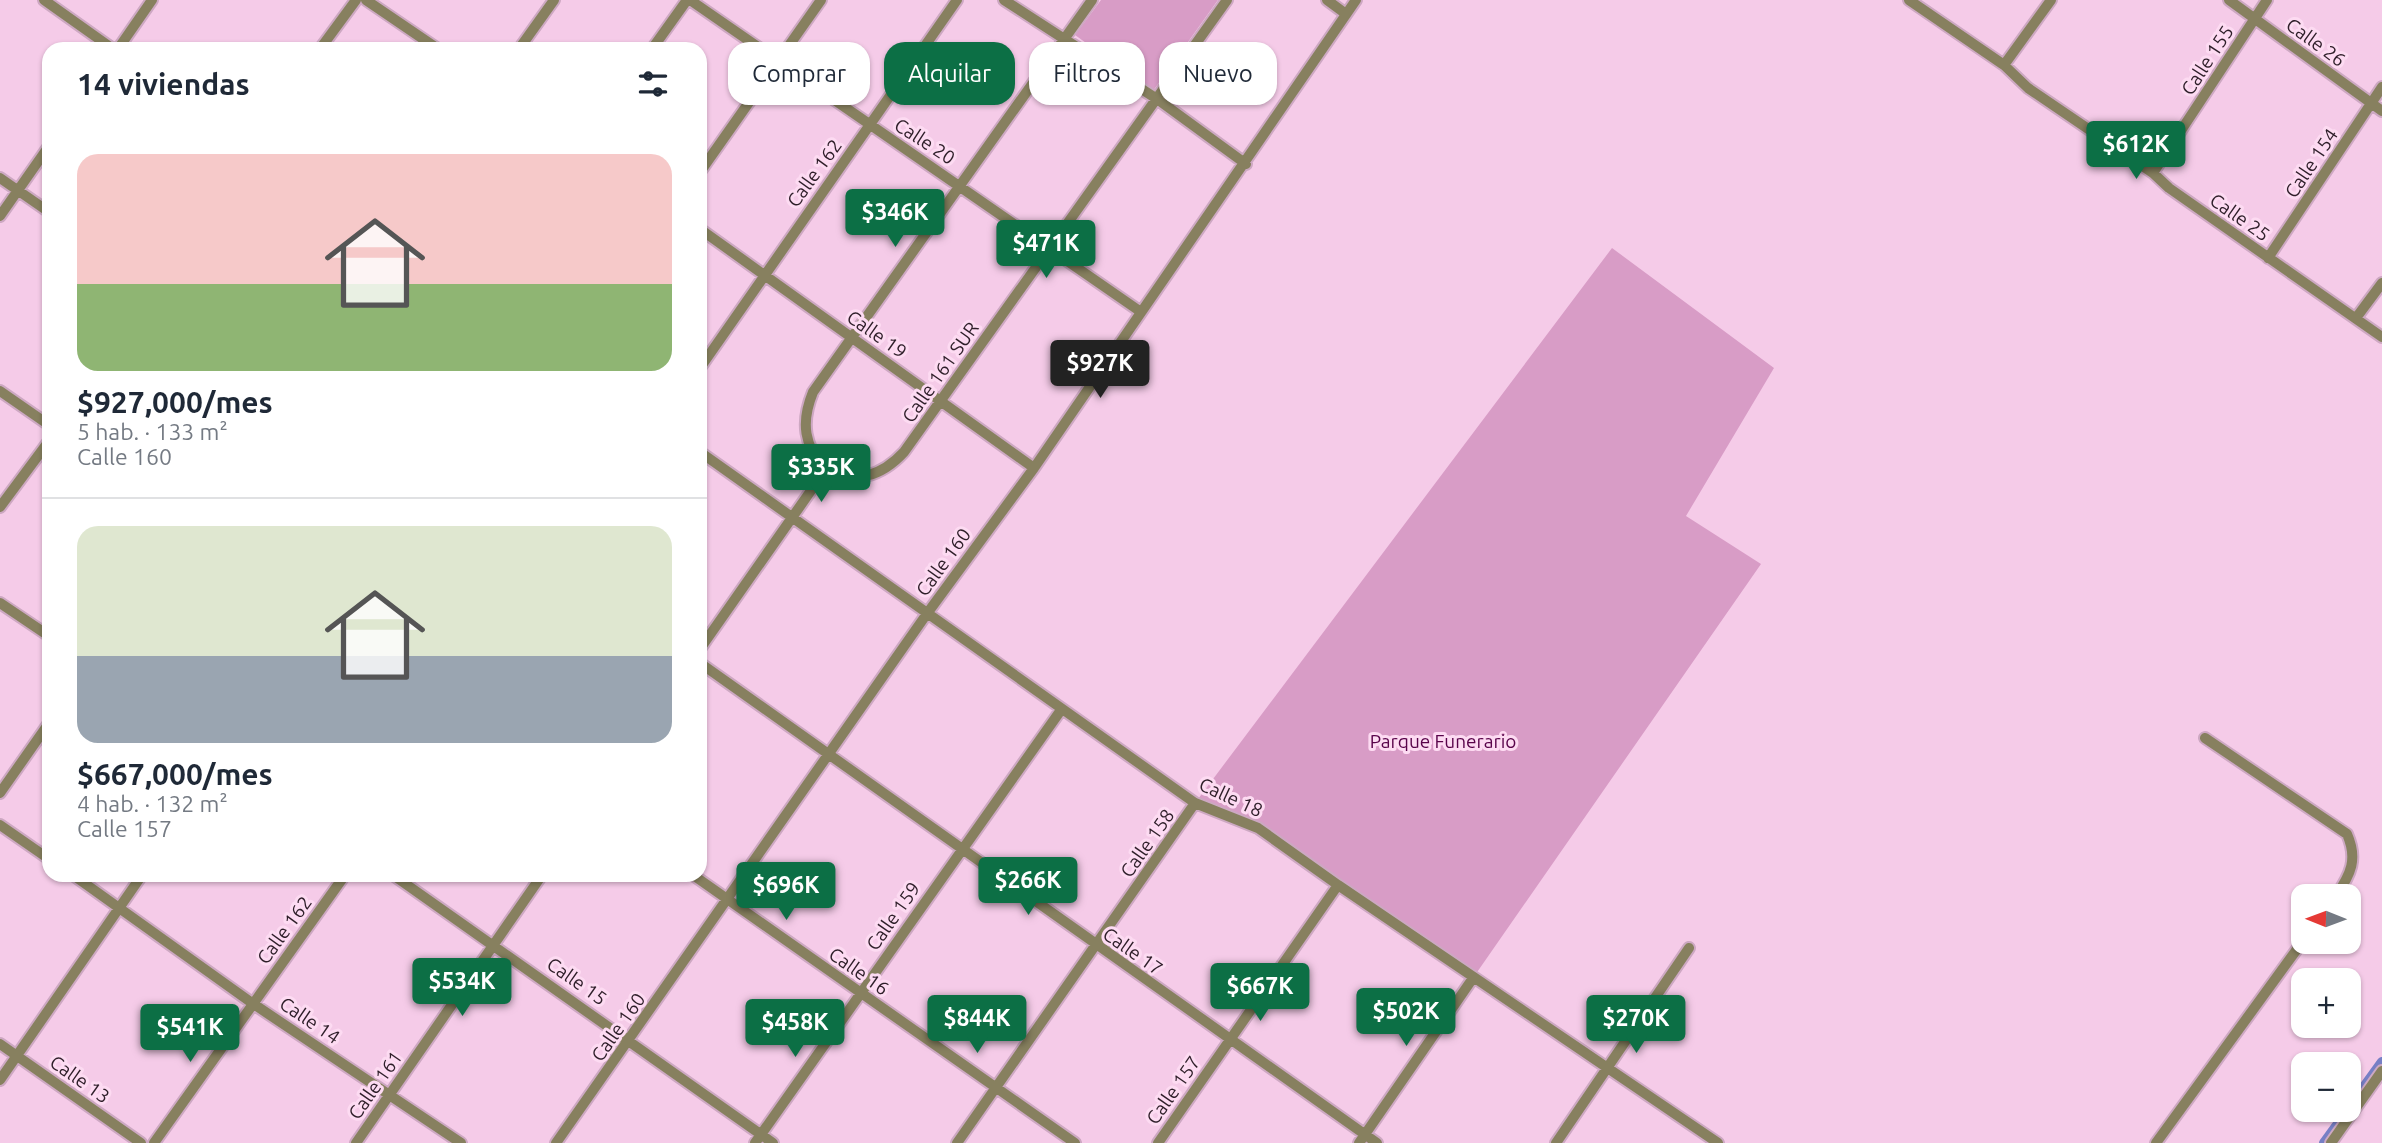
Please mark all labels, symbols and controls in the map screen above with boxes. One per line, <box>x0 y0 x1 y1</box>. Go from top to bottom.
street label: Calle 26 <box>2282 13 2350 71</box>
street label: Calle 155 <box>2176 21 2238 99</box>
chip: Comprar <box>728 42 870 105</box>
chip: Alquilar <box>884 42 1015 105</box>
chip: Filtros <box>1029 42 1145 105</box>
chip: Nuevo <box>1159 42 1277 105</box>
icon: filters <box>634 65 672 103</box>
text: 14 viviendas <box>77 67 250 101</box>
street label: Calle 20 <box>891 113 959 169</box>
pin: $612K <box>2087 122 2185 181</box>
street label: Calle 154 <box>2280 124 2342 202</box>
text: $612K <box>2102 131 2170 156</box>
street label: Calle 162 <box>782 135 846 211</box>
street label: Calle 25 <box>2206 189 2274 245</box>
pin: $346K <box>846 190 944 249</box>
text: $346K <box>861 199 929 224</box>
icon: home <box>312 200 438 326</box>
pin: $471K <box>997 220 1095 280</box>
text: $471K <box>1012 230 1080 255</box>
street label: Calle 19 <box>843 306 911 362</box>
street label: Calle 161 SUR <box>897 317 983 426</box>
pin: $927K <box>1051 340 1149 400</box>
text: $927K <box>1066 350 1134 375</box>
text: $927,000/mes <box>77 385 273 419</box>
text: 5 hab. · 133 m² <box>77 419 228 444</box>
text: Calle 160 <box>77 444 172 469</box>
pin: $335K <box>772 444 870 504</box>
text: $335K <box>787 454 855 479</box>
street label: Calle 160 <box>911 524 975 600</box>
icon: home <box>312 572 438 698</box>
park label: Parque Funerario <box>1370 730 1516 752</box>
text: $667,000/mes <box>77 757 273 791</box>
street label: Calle 18 <box>1196 773 1266 821</box>
text: 4 hab. · 132 m² <box>77 791 228 816</box>
street label: Calle 158 <box>1116 805 1178 881</box>
text: Calle 157 <box>77 816 172 841</box>
pin: $266K <box>979 858 1077 917</box>
pin: $696K <box>737 862 835 922</box>
text: $266K <box>994 867 1062 892</box>
text: $696K <box>752 872 820 897</box>
street label: Calle 159 <box>862 878 924 954</box>
north arrow <box>2291 884 2361 954</box>
map controls <box>2291 884 2361 1122</box>
street label: Calle 162 <box>252 892 316 968</box>
street label: Calle 17 <box>1099 923 1167 979</box>
street label: Calle 16 <box>825 943 893 999</box>
street label: Calle 15 <box>543 953 611 1009</box>
pin: $534K <box>413 958 511 1018</box>
pin: $667K <box>1211 964 1309 1023</box>
text: $534K <box>428 968 496 993</box>
button: + <box>2291 968 2361 1038</box>
text: $667K <box>1226 973 1294 998</box>
pin: $502K <box>1357 988 1455 1048</box>
street label: Calle 160 <box>587 989 649 1065</box>
street label: Calle 14 <box>276 992 344 1048</box>
pin: $844K <box>928 996 1026 1055</box>
pin: $270K <box>1587 996 1685 1055</box>
text: $502K <box>1372 998 1440 1023</box>
pin: $458K <box>746 1000 844 1059</box>
pin: $541K <box>141 1004 239 1064</box>
text: $844K <box>943 1005 1011 1030</box>
text: $270K <box>1602 1005 1670 1030</box>
text: $458K <box>761 1009 829 1034</box>
text: $541K <box>156 1014 224 1039</box>
street label: Calle 161 <box>344 1047 406 1123</box>
street label: Calle 13 <box>46 1051 114 1107</box>
street label: Calle 157 <box>1142 1052 1204 1128</box>
button: − <box>2291 1052 2361 1122</box>

